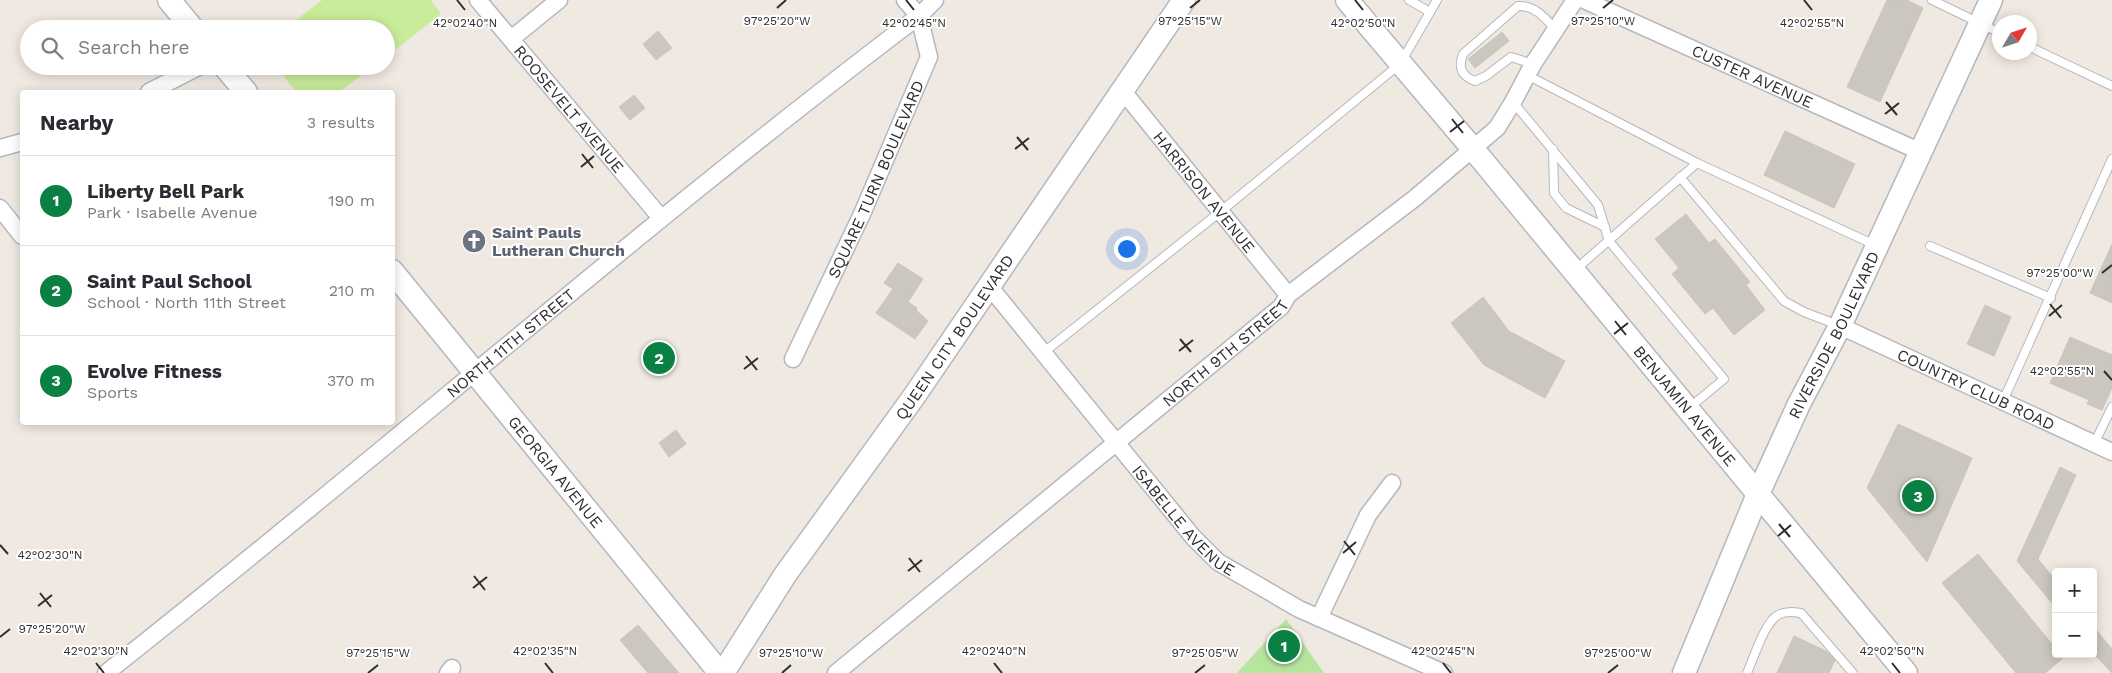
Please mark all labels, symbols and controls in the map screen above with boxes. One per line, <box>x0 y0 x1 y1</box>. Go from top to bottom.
text: 97°25'20"W <box>743 14 811 28</box>
text: 97°25'15"W <box>1158 14 1223 28</box>
text: 97°25'10"W <box>1571 14 1636 28</box>
north arrow <box>1992 15 2037 60</box>
text: 42°02'40"N <box>433 16 497 30</box>
text: 42°02'45"N <box>882 16 946 30</box>
text: 42°02'50"N <box>1330 16 1396 30</box>
text: 42°02'55"N <box>1780 16 1844 30</box>
search box <box>20 20 395 75</box>
icon: search <box>38 34 66 62</box>
text: Search here <box>78 36 189 59</box>
street label: CUSTER AVENUE <box>1689 40 1816 112</box>
street label: ROOSEVELT AVENUE <box>510 41 628 176</box>
street label: SQUARE TURN BOULEVARD <box>823 77 927 281</box>
text: Nearby <box>40 110 113 135</box>
text: 3 results <box>307 113 375 132</box>
street label: HARRISON AVENUE <box>1150 127 1259 256</box>
text: Liberty Bell Park <box>87 180 244 203</box>
text: 1 <box>53 191 59 210</box>
text: 190 m <box>328 191 375 210</box>
text: Park · Isabelle Avenue <box>87 203 257 222</box>
place label: Saint Pauls Lutheran Church <box>492 223 625 260</box>
church icon: Saint Pauls Lutheran Church <box>461 228 487 254</box>
your location <box>1114 236 1140 262</box>
street label: RIVERSIDE BOULEVARD <box>1784 248 1883 421</box>
street label: QUEEN CITY BOULEVARD <box>891 251 1017 423</box>
text: 97°25'00"W <box>2026 266 2094 280</box>
text: Saint Paul School <box>87 270 252 293</box>
text: 2 <box>51 281 61 300</box>
text: 210 m <box>329 281 375 300</box>
street label: NORTH 11TH STREET <box>443 284 578 401</box>
text: School · North 11th Street <box>87 293 286 312</box>
street label: NORTH 9TH STREET <box>1158 296 1293 410</box>
pin: 2 <box>643 339 675 377</box>
street label: BENJAMIN AVENUE <box>1630 342 1740 470</box>
street label: COUNTRY CLUB ROAD <box>1894 344 2058 434</box>
text: Evolve Fitness <box>87 360 222 383</box>
text: 42°02'55"N <box>2030 364 2094 378</box>
text: 3 <box>51 371 61 390</box>
text: 370 m <box>327 371 375 390</box>
text: Sports <box>87 383 138 402</box>
street label: GEORGIA AVENUE <box>505 412 607 531</box>
street label: ISABELLE AVENUE <box>1129 461 1238 579</box>
pin: 3 <box>1902 477 1934 515</box>
text: 42°02'30"N <box>17 548 83 562</box>
map controls <box>2052 568 2097 658</box>
button: + <box>2052 568 2097 613</box>
button: − <box>2052 613 2097 658</box>
text: 97°25'20"W <box>18 622 86 636</box>
pin: 1 <box>1268 627 1300 665</box>
text: 42°02'30"N <box>63 644 129 658</box>
text: 42°02'35"N <box>513 644 577 658</box>
text: 42°02'40"N <box>962 644 1026 658</box>
text: 42°02'45"N <box>1411 644 1475 658</box>
text: 42°02'50"N <box>1859 644 1925 658</box>
text: 97°25'15"W <box>346 646 411 660</box>
text: 97°25'10"W <box>759 646 824 660</box>
text: 97°25'05"W <box>1171 646 1239 660</box>
text: 97°25'00"W <box>1584 646 1652 660</box>

